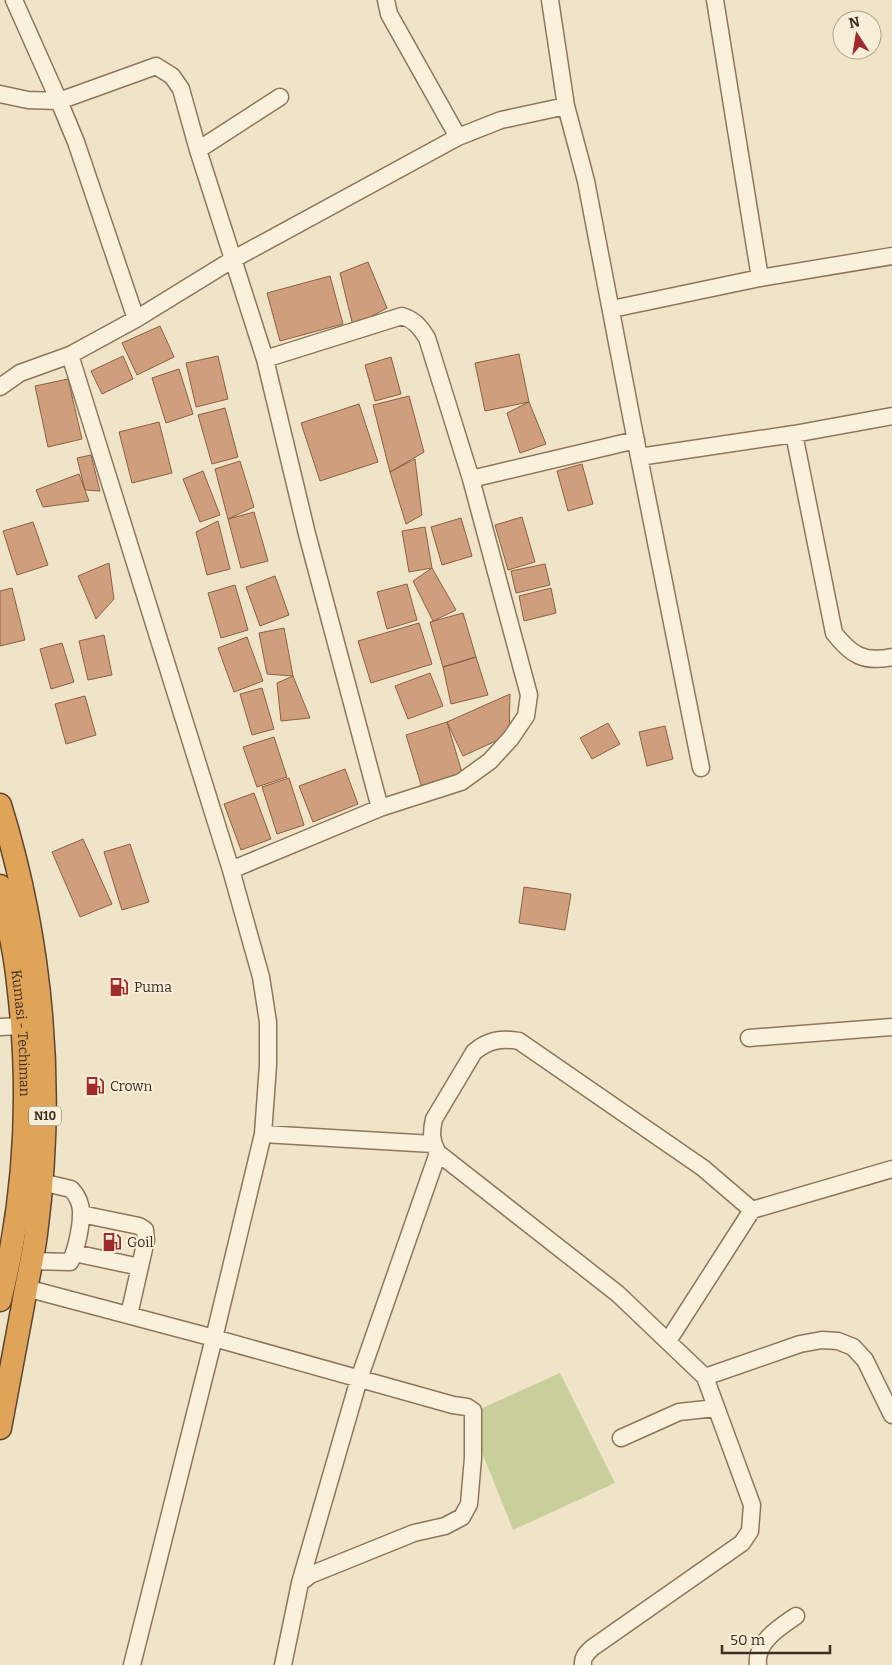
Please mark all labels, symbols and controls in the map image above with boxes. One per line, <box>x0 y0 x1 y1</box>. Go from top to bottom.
north arrow <box>832 10 882 60</box>
text: N <box>847 13 862 32</box>
street label: Kumasi - Techiman <box>8 969 33 1097</box>
fuel station icon: Puma <box>108 976 130 998</box>
place label: Puma <box>134 979 172 996</box>
fuel station icon: Crown <box>84 1075 106 1097</box>
place label: Crown <box>110 1078 152 1095</box>
road number: N10 <box>29 1106 61 1126</box>
fuel station icon: Goil <box>101 1231 123 1253</box>
place label: Goil <box>127 1234 154 1251</box>
scale bar <box>722 1622 830 1654</box>
text: 50 m <box>730 1631 766 1649</box>

